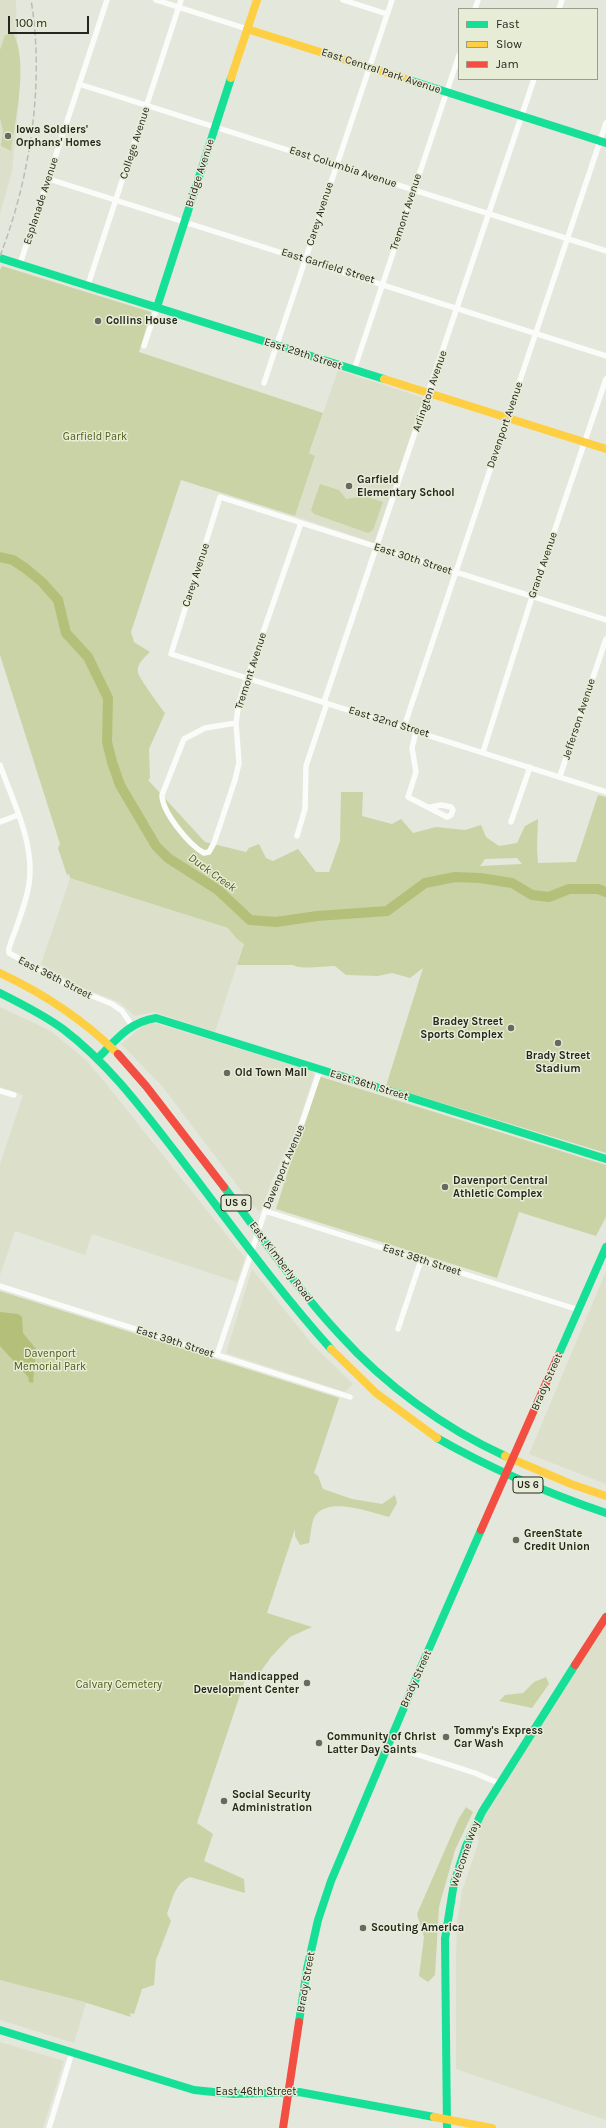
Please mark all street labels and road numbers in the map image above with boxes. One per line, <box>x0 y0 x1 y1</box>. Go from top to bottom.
street label: East Central Park Avenue <box>320 45 442 97</box>
street label: College Avenue <box>117 105 153 181</box>
street label: Bridge Avenue <box>183 137 217 209</box>
street label: East Columbia Avenue <box>288 143 398 191</box>
street label: Esplanade Avenue <box>21 156 61 246</box>
street label: Tremont Avenue <box>387 172 425 252</box>
street label: Carey Avenue <box>303 180 337 248</box>
street label: East Garfield Street <box>280 246 376 286</box>
street label: East 29th Street <box>262 335 344 373</box>
street label: Arlington Avenue <box>410 349 450 433</box>
street label: Davenport Avenue <box>484 380 526 470</box>
street label: Grand Avenue <box>526 530 560 600</box>
street label: East 30th Street <box>372 540 454 578</box>
street label: Carey Avenue <box>179 541 213 609</box>
street label: Tremont Avenue <box>232 631 270 711</box>
street label: Jefferson Avenue <box>560 677 598 761</box>
street label: East 32nd Street <box>347 703 431 741</box>
street label: East 36th Street <box>16 954 94 1002</box>
street label: East 36th Street <box>328 1067 410 1103</box>
street label: Davenport Avenue <box>260 1123 308 1211</box>
road number: US 6 <box>221 1195 251 1211</box>
street label: East Kimberly Road <box>246 1219 316 1305</box>
street label: East 38th Street <box>381 1241 463 1279</box>
street label: East 39th Street <box>134 1323 216 1361</box>
street label: Brady Street <box>529 1351 565 1413</box>
road number: US 6 <box>513 1477 543 1493</box>
street label: Brady Street <box>398 1648 434 1710</box>
street label: Welcome Way <box>448 1819 482 1889</box>
street label: Brady Street <box>294 1951 318 2013</box>
street label: East 46th Street <box>216 2085 296 2099</box>

